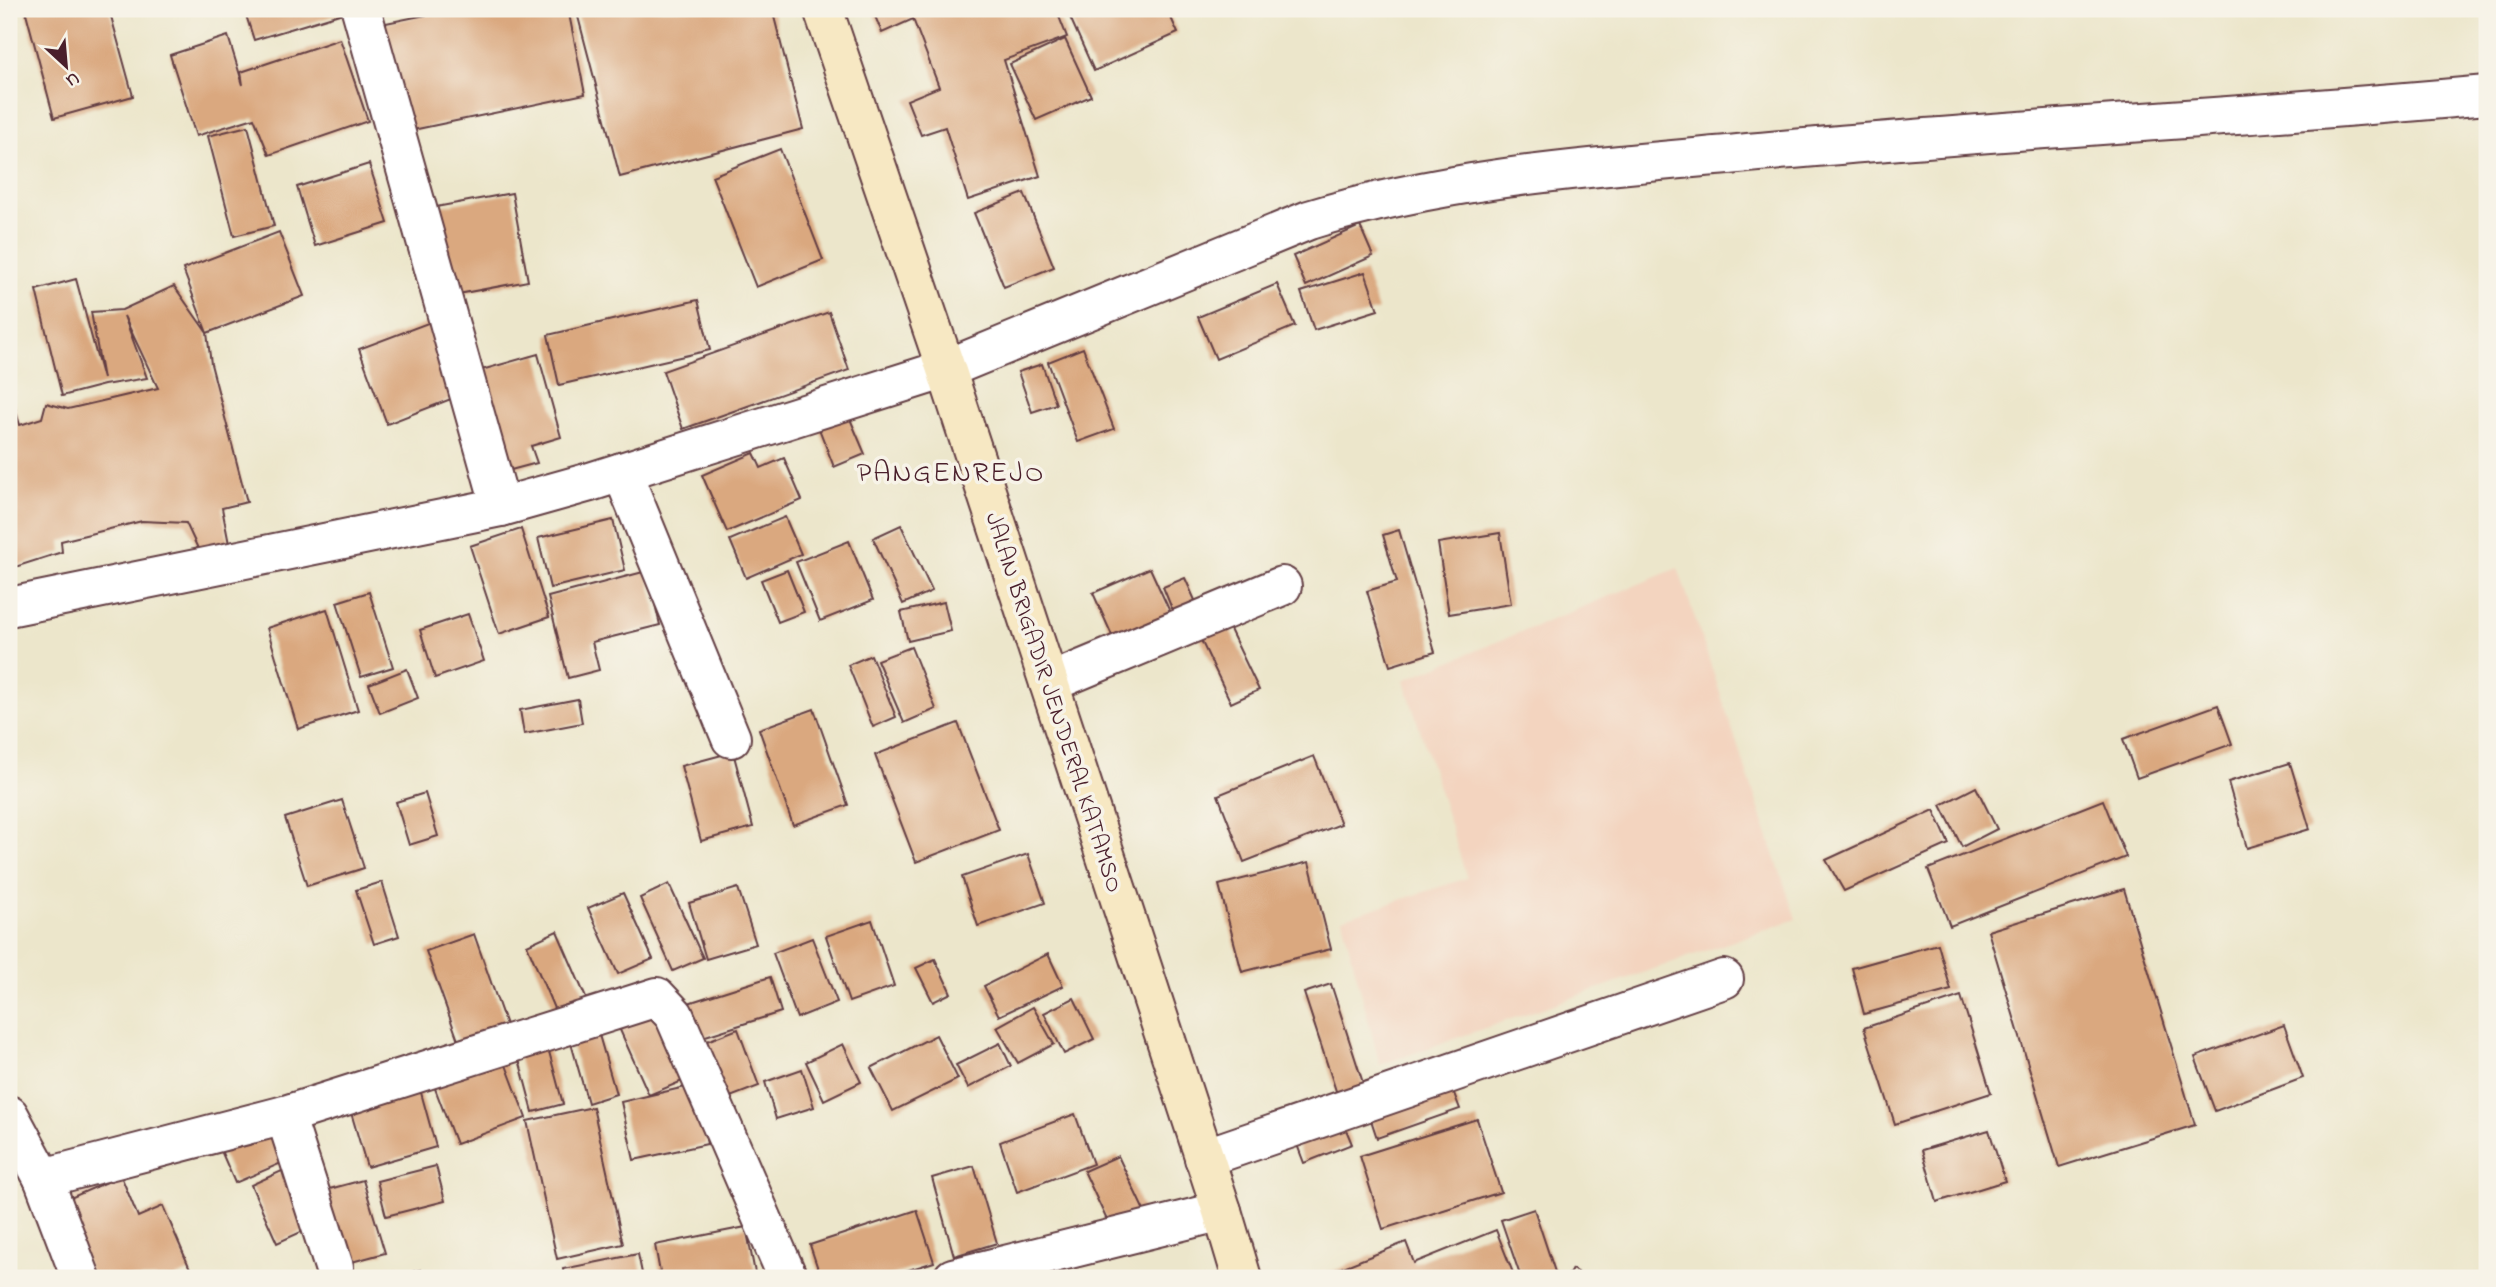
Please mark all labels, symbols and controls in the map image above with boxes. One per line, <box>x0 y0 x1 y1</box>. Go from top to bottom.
north arrow <box>32 32 102 102</box>
text: U <box>61 64 84 94</box>
district label: PANGENREJO <box>857 454 1045 495</box>
street label: JALAN BRIGADIR JENDERAL KATAMSO <box>974 508 1131 897</box>

